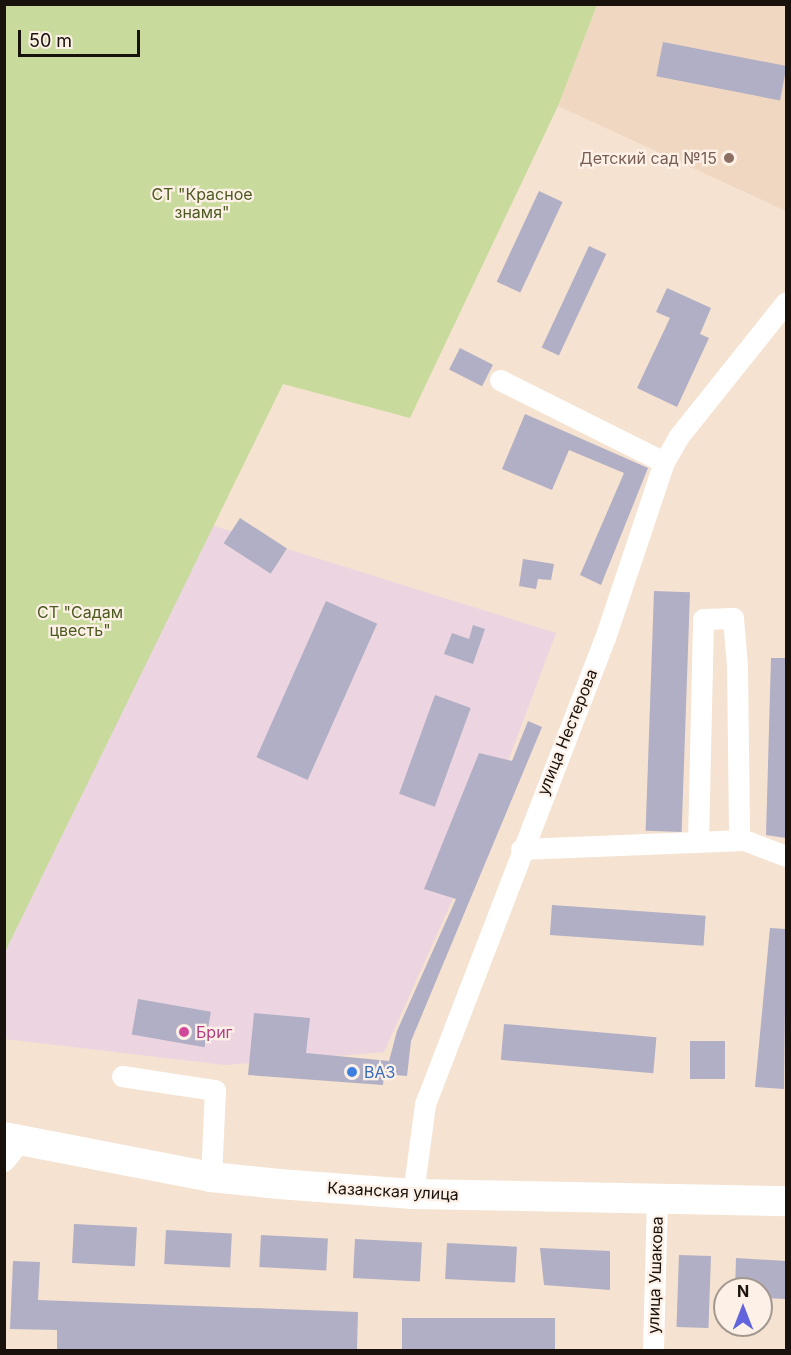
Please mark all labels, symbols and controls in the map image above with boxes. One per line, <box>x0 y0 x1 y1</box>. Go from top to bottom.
scale bar <box>21 18 142 56</box>
text: 50 m <box>29 30 72 51</box>
place label: Детский сад №15 <box>580 148 717 168</box>
marker: Детский сад №15 <box>722 151 736 165</box>
park label: СТ "Красное знамя" <box>151 184 253 222</box>
park label: СТ "Садам цвесть" <box>37 602 123 640</box>
street label: улица Нестерова <box>533 666 601 798</box>
place label: Бриг <box>196 1022 233 1042</box>
marker: Бриг <box>177 1025 191 1039</box>
place label: ВАЗ <box>364 1062 395 1082</box>
marker: ВАЗ <box>345 1065 359 1079</box>
street label: Казанская улица <box>327 1178 459 1204</box>
street label: улица Ушакова <box>643 1216 667 1334</box>
north arrow <box>713 1277 773 1337</box>
text: N <box>737 1281 749 1301</box>

